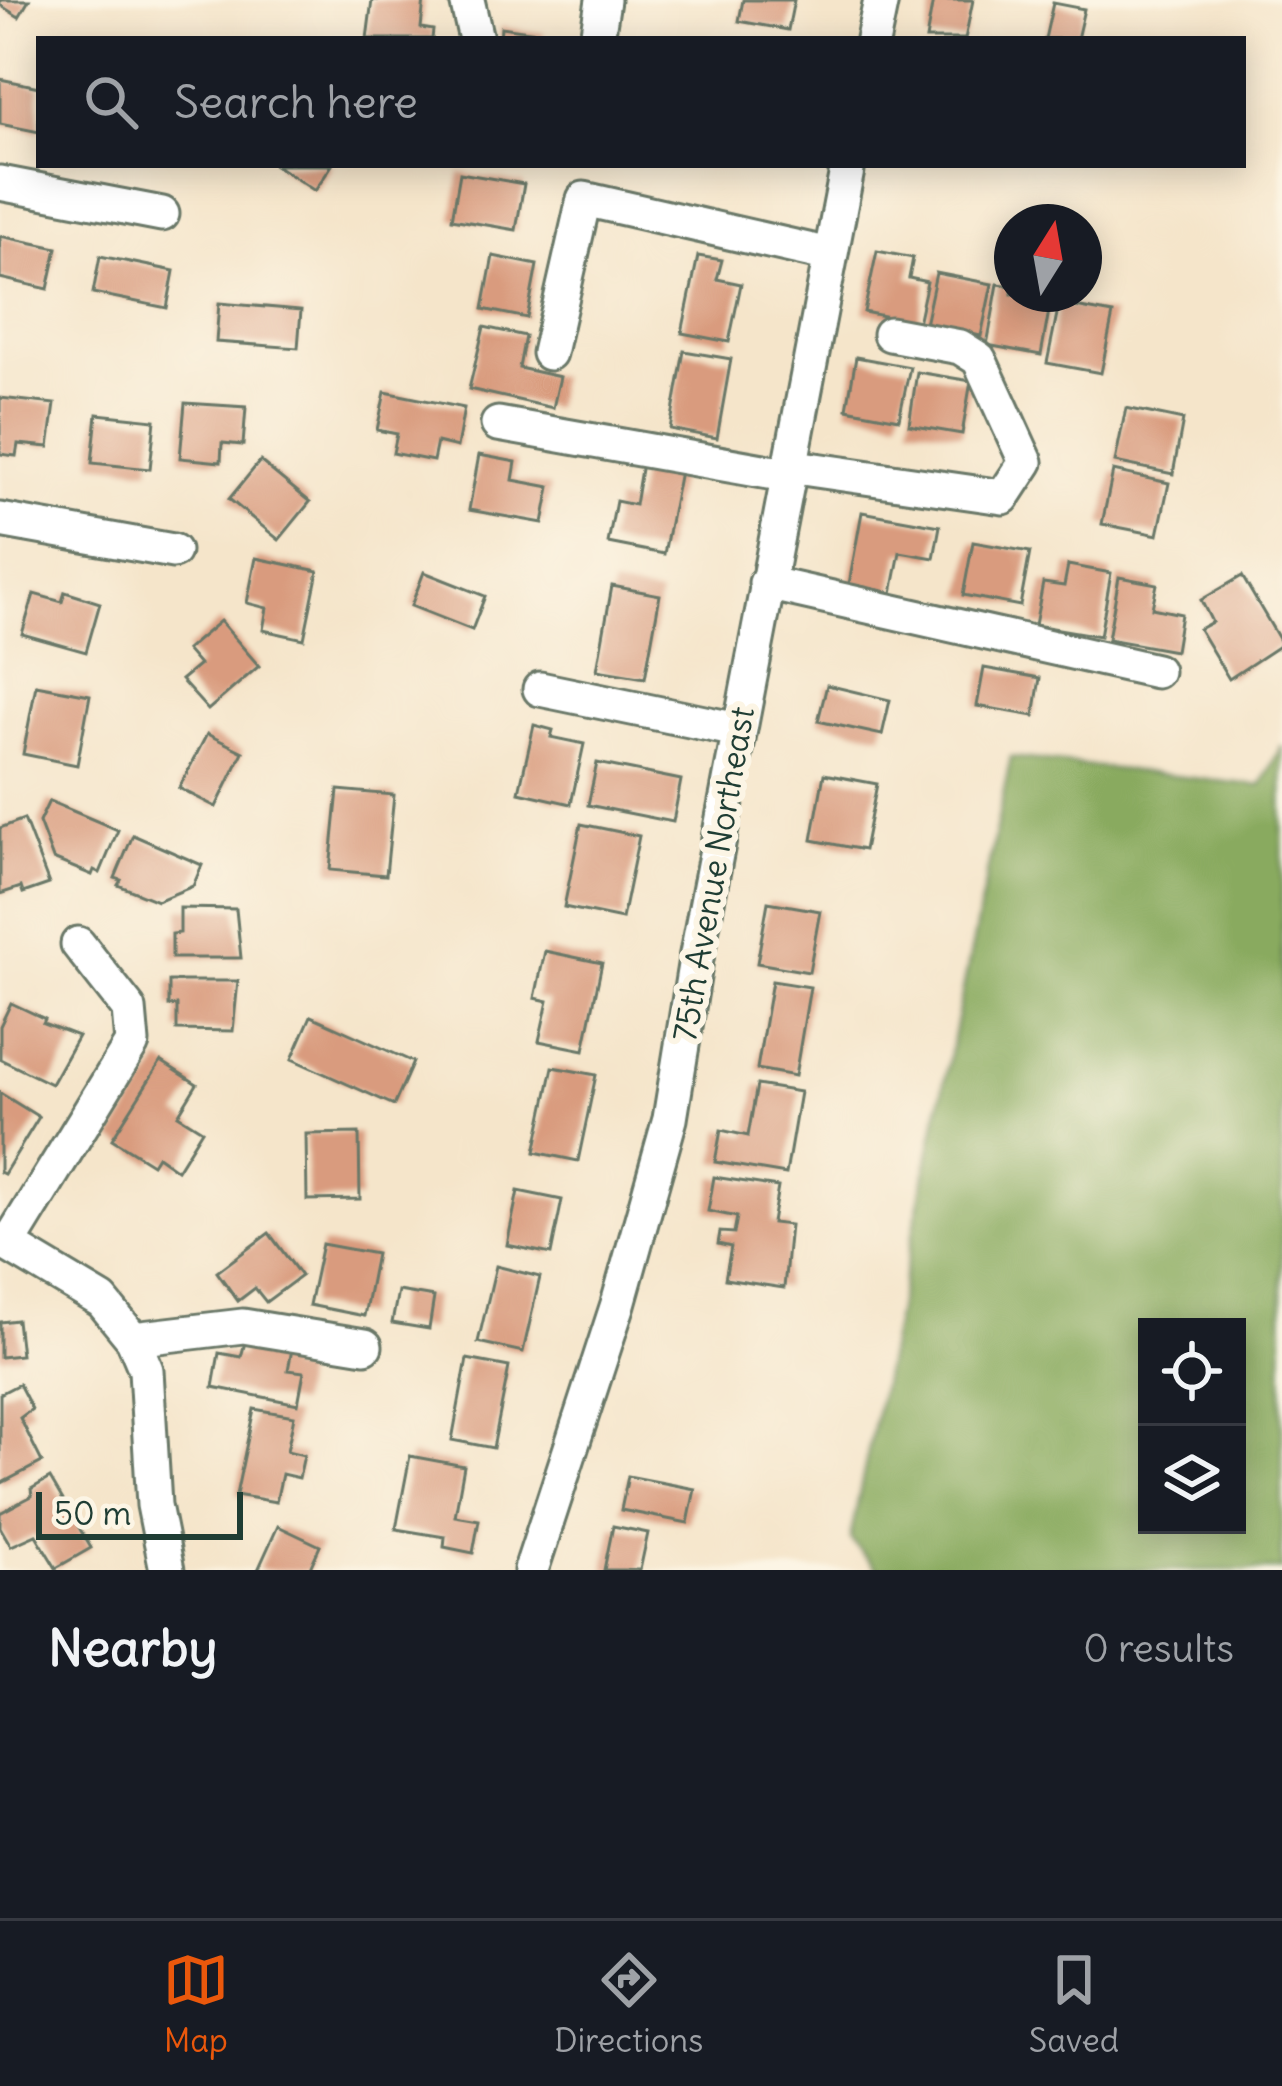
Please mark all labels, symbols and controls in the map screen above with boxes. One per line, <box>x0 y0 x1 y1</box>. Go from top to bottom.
search box <box>36 36 1246 168</box>
icon: search <box>78 69 144 135</box>
text: Search here <box>174 74 418 130</box>
north arrow <box>994 204 1102 312</box>
street label: 75th Avenue Northeast <box>663 703 763 1045</box>
map controls <box>1138 1318 1246 1534</box>
button: locate <box>1138 1318 1246 1426</box>
button: layers <box>1138 1426 1246 1534</box>
scale bar <box>36 1486 243 1539</box>
text: 50 m <box>54 1492 131 1534</box>
text: Nearby <box>48 1616 217 1680</box>
text: 0 results <box>1083 1624 1234 1673</box>
tab: Map <box>163 1947 229 2061</box>
tab: Directions <box>554 1947 703 2061</box>
tab: Saved <box>1029 1947 1119 2061</box>

